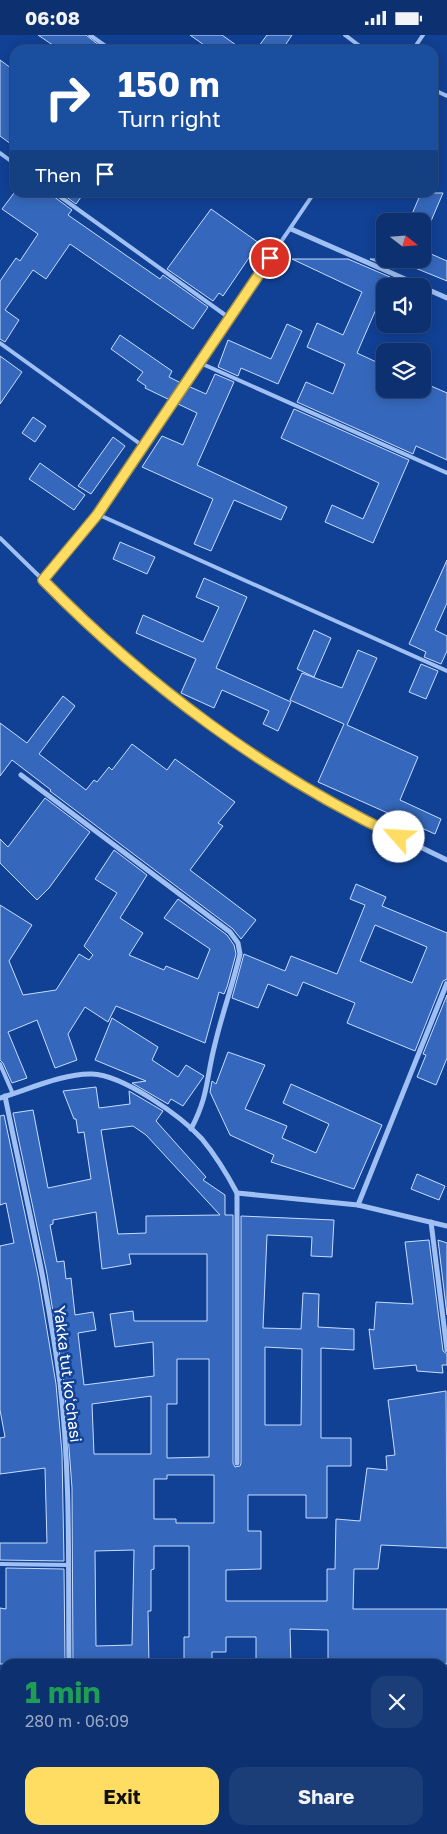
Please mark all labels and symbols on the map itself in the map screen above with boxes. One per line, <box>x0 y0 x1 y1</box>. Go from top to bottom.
north arrow <box>376 213 431 267</box>
pin <box>249 237 291 279</box>
position arrow <box>372 810 424 862</box>
street label: Yakka tut koʻchasi <box>50 1304 86 1444</box>

